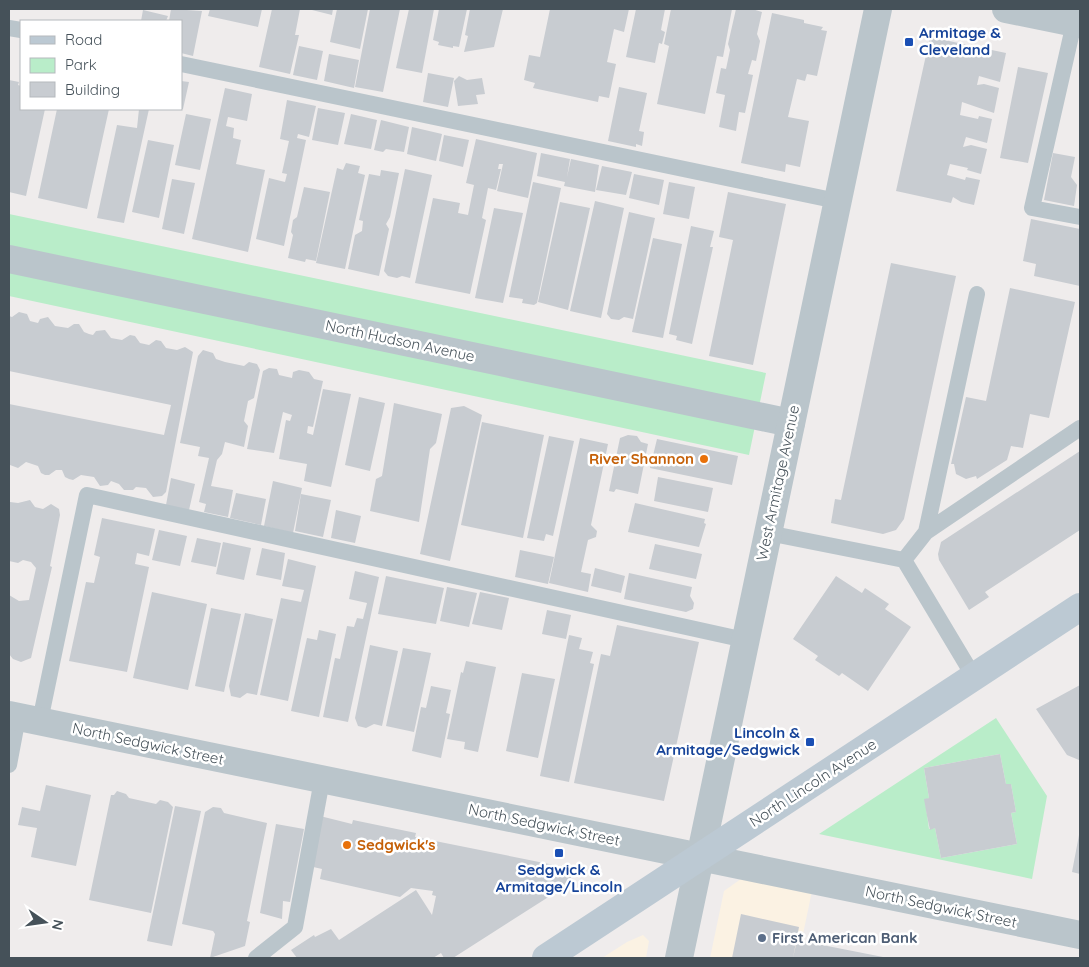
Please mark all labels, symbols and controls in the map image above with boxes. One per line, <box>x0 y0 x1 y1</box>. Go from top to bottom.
legend <box>20 20 182 110</box>
place label: Armitage & Cleveland <box>919 23 1001 59</box>
text: Road <box>65 30 102 49</box>
marker: Armitage & Cleveland <box>903 36 915 48</box>
text: Park <box>65 55 97 74</box>
text: Building <box>65 80 120 99</box>
street label: North Hudson Avenue <box>324 315 476 366</box>
street label: West Armitage Avenue <box>752 403 803 562</box>
place label: River Shannon <box>589 449 694 468</box>
marker: River Shannon <box>698 453 710 465</box>
street label: North Sedgwick Street <box>71 718 225 769</box>
place label: Lincoln & Armitage/Sedgwick <box>656 723 800 759</box>
street label: North Lincoln Avenue <box>746 734 880 831</box>
marker: Lincoln & Armitage/Sedgwick <box>804 736 816 748</box>
street label: North Sedgwick Street <box>467 799 621 850</box>
place label: Sedgwick's <box>357 835 436 854</box>
marker: Sedgwick's <box>341 839 353 851</box>
marker: Sedgwick & Armitage/Lincoln <box>553 847 565 859</box>
place label: Sedgwick & Armitage/Lincoln <box>496 860 622 896</box>
street label: North Sedgwick Street <box>864 881 1018 932</box>
north arrow <box>20 897 70 947</box>
text: N <box>48 918 68 932</box>
place label: First American Bank <box>772 928 917 947</box>
marker: First American Bank <box>756 932 768 944</box>

